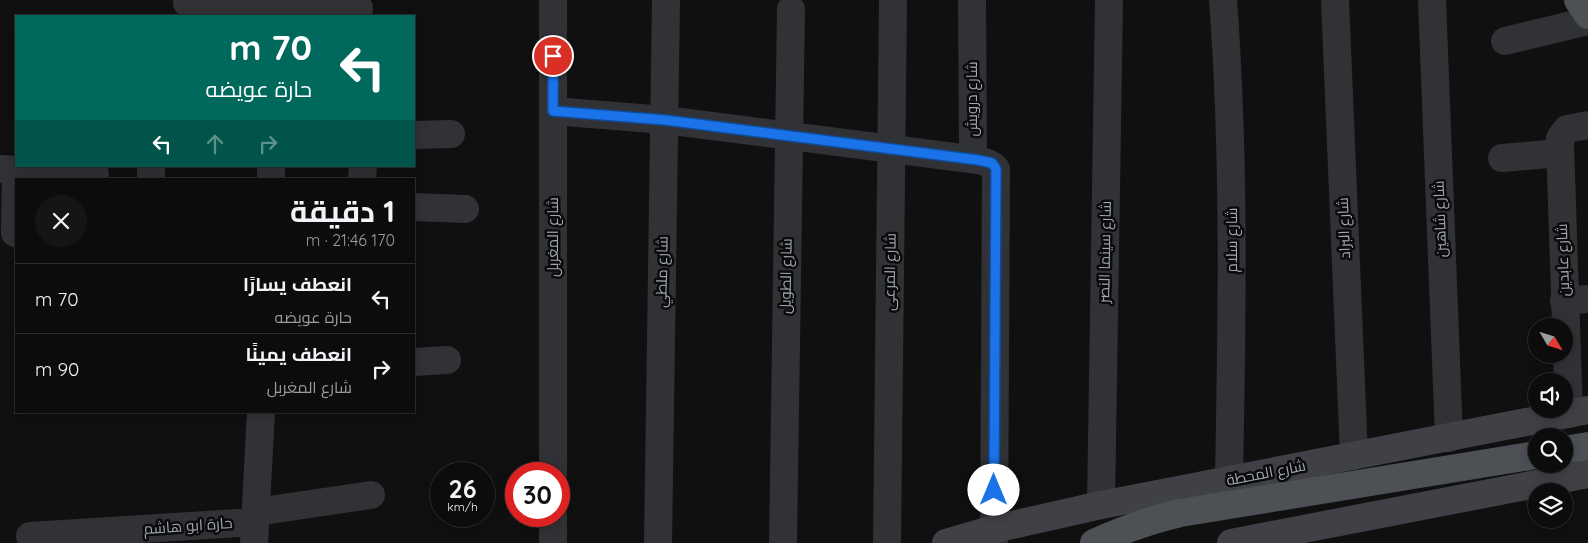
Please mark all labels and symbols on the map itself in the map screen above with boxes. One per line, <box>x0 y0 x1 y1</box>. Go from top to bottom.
pin <box>532 35 574 77</box>
street label: شارع درويش <box>962 61 983 137</box>
street label: شارع شاهين <box>1429 180 1452 258</box>
street label: شارع المغربل <box>543 197 564 277</box>
street label: شارع البراد <box>1333 197 1356 259</box>
street label: شارع سينما النصر <box>1094 201 1117 304</box>
street label: شارع سلام <box>1222 207 1243 273</box>
street label: شارع عابدين <box>1552 223 1575 297</box>
street label: شارع المرعى <box>879 233 902 311</box>
street label: شارع ملطي <box>651 236 675 308</box>
street label: شارع الطويل <box>775 238 798 314</box>
north arrow <box>1528 318 1572 362</box>
street label: شارع المحطة <box>1225 456 1308 491</box>
speed limit sign: 30 <box>505 462 570 527</box>
position arrow <box>967 463 1019 515</box>
street label: حارة ابو هاشم <box>143 513 233 539</box>

